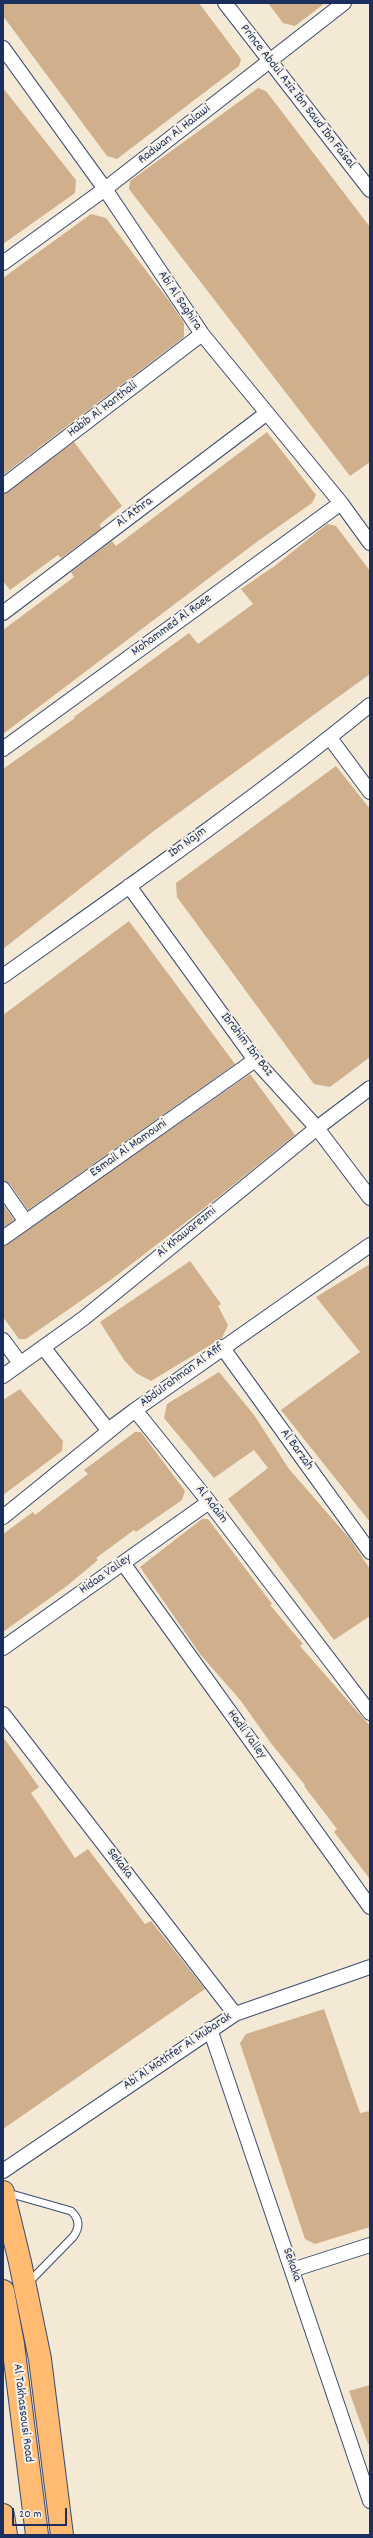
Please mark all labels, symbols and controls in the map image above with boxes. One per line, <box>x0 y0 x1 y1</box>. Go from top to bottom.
street label: Prince Abdul Aziz Ibn Saud Ibn Faisal <box>236 22 358 172</box>
street label: Radwan Al Halawi <box>136 102 214 168</box>
street label: Abi Al Saghira <box>154 268 204 334</box>
street label: Habib Al Hanthali <box>65 379 141 441</box>
street label: Al Athra <box>114 494 156 532</box>
street label: Mohammed Al Raee <box>129 592 215 660</box>
street label: Ibn Najm <box>166 824 210 862</box>
street label: Ibrahim Ibn Baz <box>216 1010 276 1080</box>
street label: Esmail Al Mamouni <box>87 1117 171 1181</box>
street label: Al Khawarezmi <box>154 1204 220 1262</box>
street label: Abdulrahman Al Afif <box>137 1341 227 1411</box>
street label: Al Barzah <box>276 1426 316 1474</box>
street label: Al Adaim <box>191 1483 231 1527</box>
street label: Hidaa Valley <box>77 1551 135 1599</box>
street label: Hadli Valley <box>223 1707 269 1763</box>
street label: Sekaka <box>102 1846 136 1882</box>
street label: Abi Al Mothfer Al Mubarak <box>121 2010 235 2094</box>
street label: Sekaka <box>278 2246 304 2284</box>
street label: Al Takhassousi Road <box>8 2363 36 2463</box>
scale bar <box>14 2500 69 2526</box>
text: 20 m <box>19 2506 42 2523</box>

